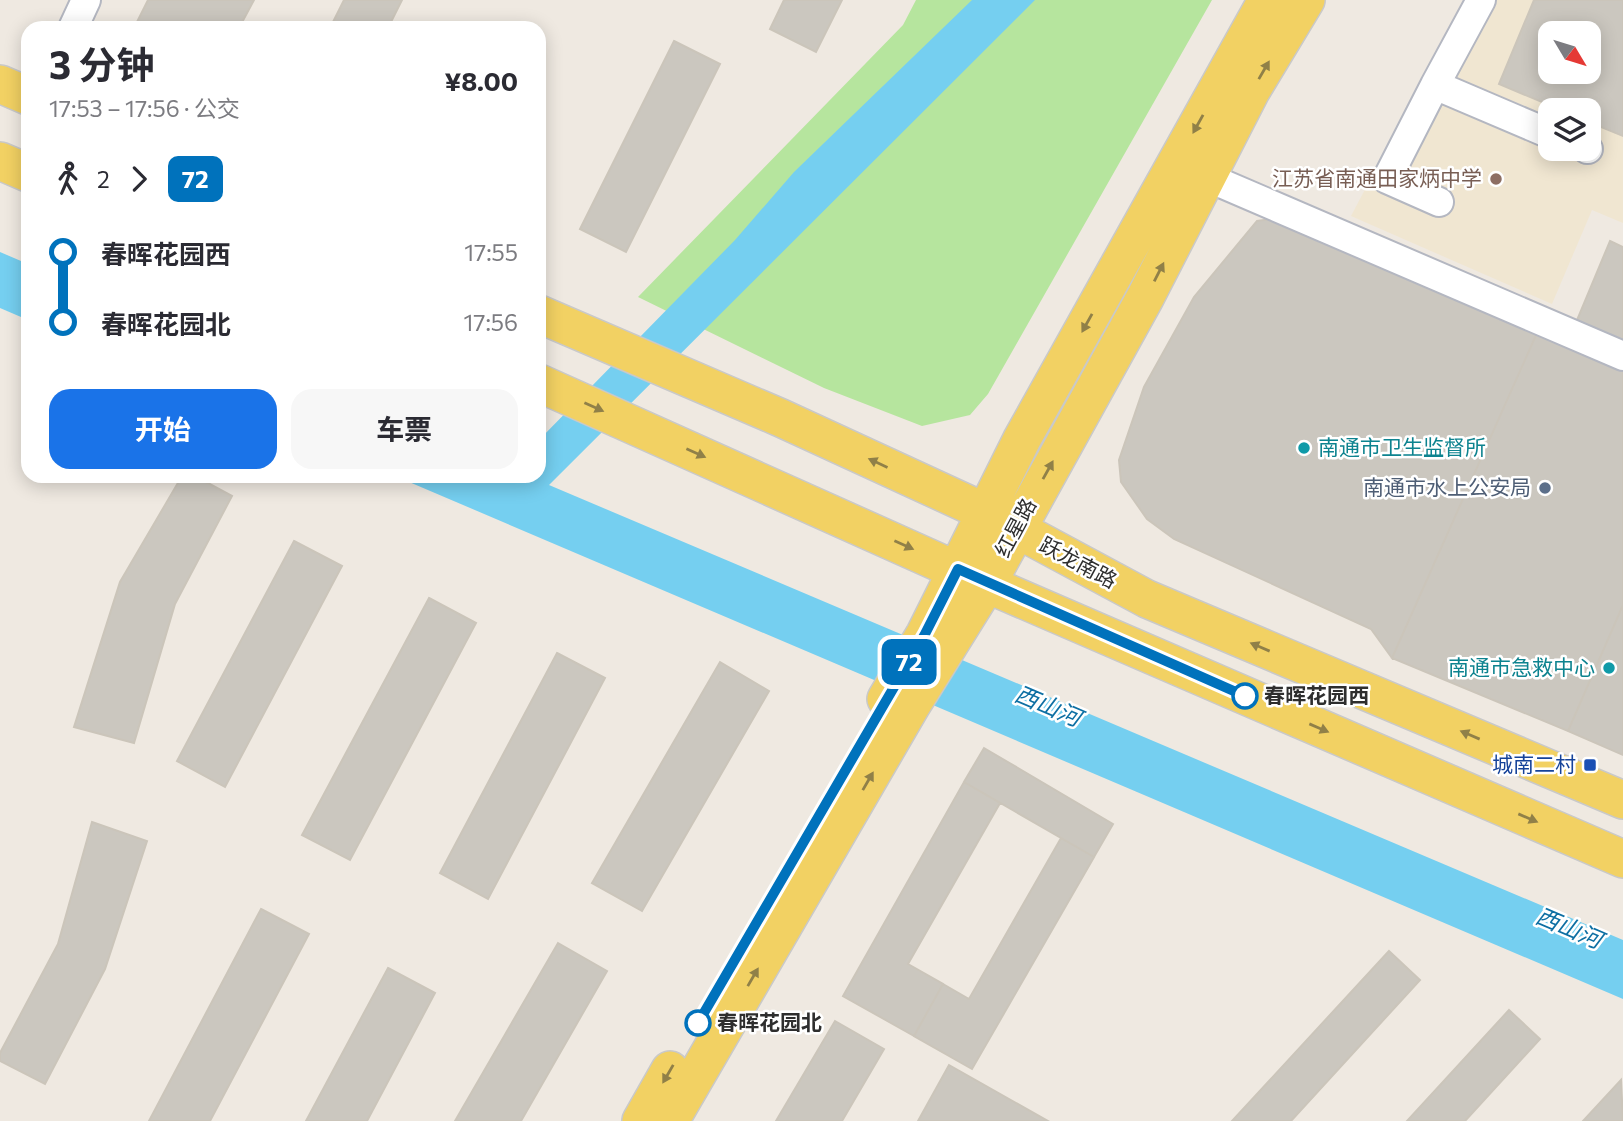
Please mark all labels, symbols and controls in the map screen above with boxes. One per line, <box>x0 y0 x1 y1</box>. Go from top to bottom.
north arrow <box>1538 21 1601 84</box>
map controls <box>1538 21 1601 161</box>
text: 3 分钟 <box>49 40 154 87</box>
one-way arrow <box>1258 60 1270 79</box>
text: ¥8.00 <box>445 65 518 96</box>
text: 17:53 – 17:56 · 公交 <box>49 94 240 122</box>
button: layers <box>1538 98 1601 161</box>
one-way arrow <box>1192 114 1204 134</box>
icon: walk <box>49 160 87 198</box>
icon: forward <box>120 160 158 198</box>
text: 72 <box>182 164 209 193</box>
text: 2 <box>97 165 110 193</box>
place label: 江苏省南通田家炳中学 <box>1272 165 1482 190</box>
marker: 江苏省南通田家炳中学 <box>1488 171 1504 187</box>
text: 春晖花园西 <box>101 238 231 269</box>
text: 17:55 <box>464 238 518 266</box>
one-way arrow <box>1153 262 1165 281</box>
text: 春晖花园北 <box>101 308 231 339</box>
text: 17:56 <box>463 308 518 336</box>
one-way arrow <box>1081 313 1093 332</box>
button: 开始 <box>49 389 277 469</box>
button: 车票 <box>291 389 518 469</box>
one-way arrow <box>584 401 604 413</box>
place label: 南通市卫生监督所 <box>1318 434 1486 459</box>
marker: 南通市卫生监督所 <box>1296 440 1312 456</box>
one-way arrow <box>685 447 706 458</box>
one-way arrow <box>868 457 888 468</box>
one-way arrow <box>1042 460 1054 480</box>
place label: 南通市水上公安局 <box>1363 474 1531 499</box>
marker: 南通市水上公安局 <box>1537 480 1553 496</box>
street label: 红星路 <box>989 494 1041 561</box>
street label: 跃龙南路 <box>1036 531 1122 592</box>
one-way arrow <box>893 540 914 551</box>
line badge: 72 <box>878 639 940 685</box>
one-way arrow <box>1250 641 1271 652</box>
text: 72 <box>896 647 922 676</box>
place label: 南通市急救中心 <box>1448 654 1595 679</box>
marker: 南通市急救中心 <box>1601 660 1617 676</box>
water label: 西山河 <box>1011 679 1089 733</box>
place label: 春晖花园西 <box>1264 682 1369 707</box>
marker: 春晖花园西 <box>1232 683 1258 709</box>
one-way arrow <box>1309 722 1329 734</box>
one-way arrow <box>1460 729 1480 741</box>
place label: 城南二村 <box>1492 751 1576 776</box>
marker: 城南二村 <box>1582 757 1598 773</box>
one-way arrow <box>861 771 874 790</box>
one-way arrow <box>1518 812 1538 824</box>
water label: 西山河 <box>1532 901 1610 955</box>
one-way arrow <box>747 968 759 987</box>
place label: 春晖花园北 <box>717 1009 822 1034</box>
marker: 春晖花园北 <box>685 1010 711 1036</box>
one-way arrow <box>662 1065 674 1084</box>

